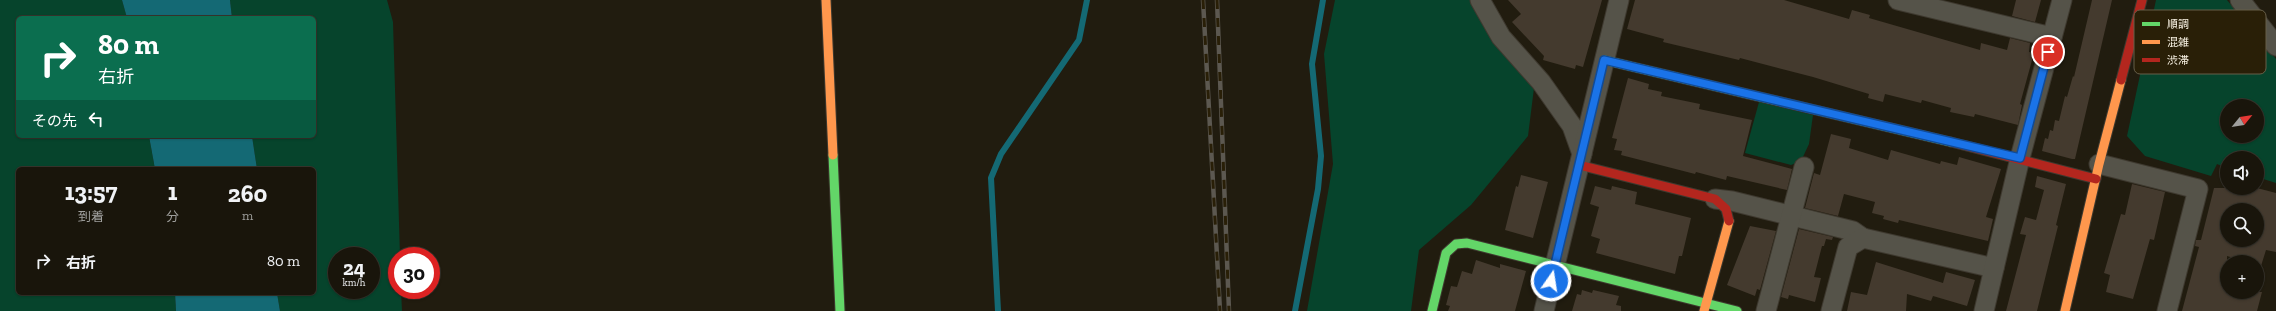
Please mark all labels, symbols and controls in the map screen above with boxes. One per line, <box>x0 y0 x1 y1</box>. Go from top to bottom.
legend <box>2134 10 2266 74</box>
text: 順調 <box>2167 18 2189 31</box>
text: 80 m <box>98 28 159 61</box>
icon: right <box>32 32 84 84</box>
pin <box>2031 35 2065 69</box>
text: 混雑 <box>2167 36 2189 49</box>
icon: arrive <box>2037 41 2059 63</box>
text: 渋滞 <box>2167 54 2189 67</box>
text: 右折 <box>98 66 134 88</box>
north arrow <box>2220 99 2264 143</box>
map controls <box>2220 99 2264 299</box>
icon: left <box>85 108 107 130</box>
text: その先 <box>32 112 77 130</box>
button: sound <box>2220 151 2264 195</box>
text: 13:57 <box>65 177 117 206</box>
text: 1 <box>168 177 177 206</box>
text: 260 <box>228 179 267 208</box>
button: search <box>2220 203 2264 247</box>
text: m <box>242 208 253 223</box>
text: 到着 <box>78 209 104 224</box>
text: 分 <box>166 209 179 224</box>
speed limit sign: 30 <box>388 247 440 299</box>
icon: right <box>32 250 54 272</box>
text: 80 m <box>267 252 300 270</box>
text: 右折 <box>66 254 96 272</box>
button: + <box>2220 255 2264 299</box>
text: 24 <box>343 256 365 280</box>
position arrow <box>1530 260 1572 302</box>
text: km/h <box>343 277 365 289</box>

